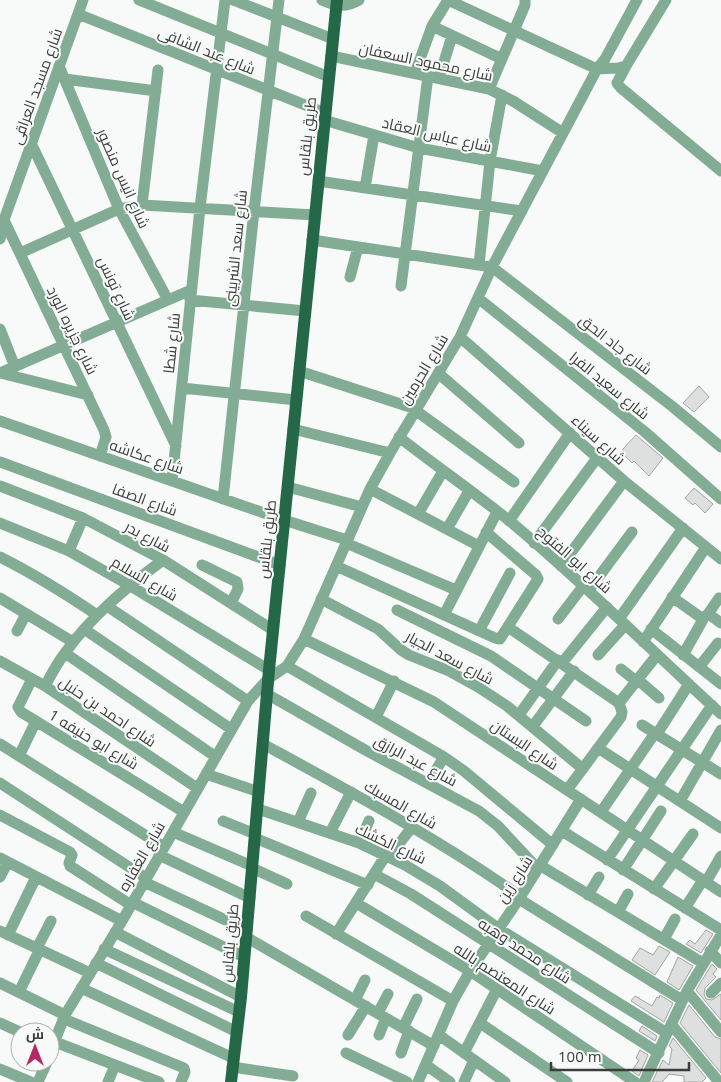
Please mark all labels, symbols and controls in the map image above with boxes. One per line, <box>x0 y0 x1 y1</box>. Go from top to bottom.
street label: شارع عبد الشافى <box>155 21 259 80</box>
street label: شارع مسجد العراقى <box>6 25 68 147</box>
street label: شارع محمود السعفان <box>357 37 495 87</box>
street label: طريق بلقاس <box>292 96 321 176</box>
street label: شارع عباس العقاد <box>380 112 494 158</box>
street label: شارع انيس منصور <box>91 124 155 232</box>
street label: شارع سعد الشربينى <box>219 189 253 308</box>
street label: شارع تونس <box>92 253 141 324</box>
street label: شارع جزيره الورد <box>41 282 103 378</box>
street label: شارع جاد الحق <box>574 309 657 380</box>
street label: شارع شطا <box>158 312 186 375</box>
street label: شارع الحرمين <box>394 330 454 409</box>
street label: شارع سعيد الفرا <box>565 347 654 425</box>
street label: شارع سيناء <box>566 409 630 470</box>
street label: شارع عكاشه <box>107 434 187 480</box>
street label: شارع الصفا <box>109 478 180 522</box>
street label: طريق بلقاس <box>252 499 281 579</box>
street label: شارع بدر <box>120 515 174 558</box>
street label: شارع ابو الفتوح <box>532 521 617 599</box>
street label: شارع السلام <box>107 551 182 607</box>
street label: شارع سعد الجيار <box>401 625 497 690</box>
street label: شارع احمد بن حنبل <box>54 671 161 753</box>
street label: شارع ابو حنيفه 1 <box>44 704 143 775</box>
street label: شارع البستان <box>486 714 563 776</box>
street label: شارع عبد الرازق <box>370 730 461 792</box>
street label: شارع المسبك <box>360 775 441 835</box>
street label: شارع الغفاره <box>113 817 171 896</box>
street label: شارع الكشك <box>351 818 430 870</box>
street label: شارع زين <box>491 851 538 908</box>
street label: طريق بلقاس <box>216 903 243 983</box>
street label: شارع محمد وهبه <box>474 913 575 989</box>
street label: شارع المعتصم بالله <box>449 938 560 1020</box>
north arrow <box>10 1022 60 1072</box>
text: ش <box>26 1024 44 1043</box>
scale bar <box>551 1040 688 1072</box>
text: 100 m <box>558 1046 602 1066</box>

